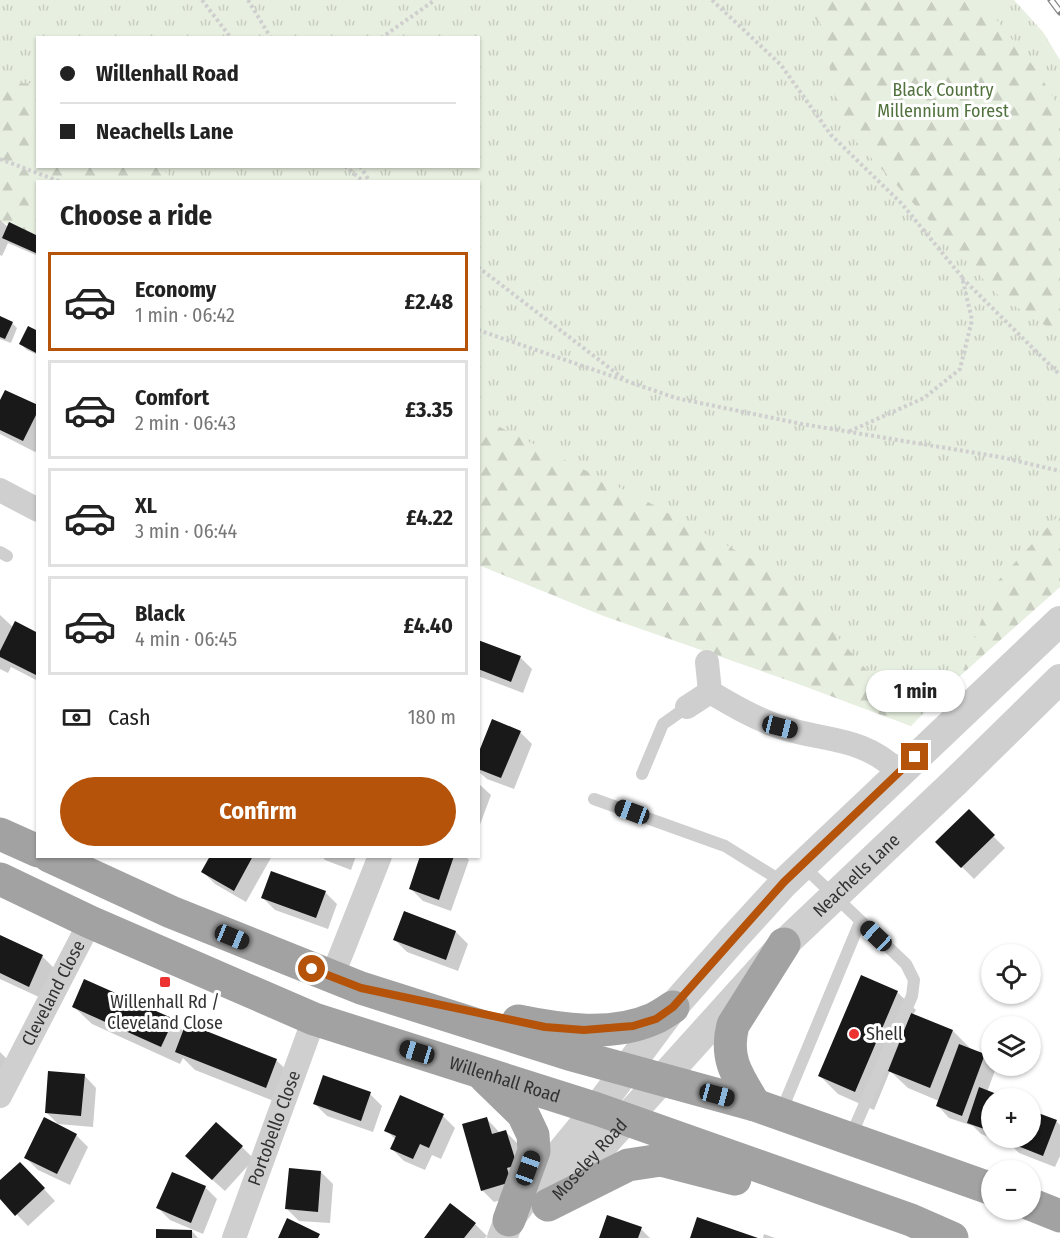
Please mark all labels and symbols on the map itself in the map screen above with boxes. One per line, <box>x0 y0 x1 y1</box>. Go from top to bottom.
park label: Black Country Millennium Forest <box>877 79 1009 122</box>
callout: 1 min <box>866 670 964 712</box>
car <box>760 714 800 740</box>
route end <box>901 743 928 770</box>
car <box>612 797 652 827</box>
street label: Neachells Lane <box>809 829 904 922</box>
car <box>857 917 895 955</box>
car <box>212 922 252 952</box>
street label: Cleveland Close <box>17 936 90 1050</box>
route start <box>298 955 325 982</box>
marker: Willenhall Rd / Cleveland Close <box>158 975 172 989</box>
place label: Willenhall Rd / Cleveland Close <box>107 991 223 1034</box>
place label: Shell <box>866 1023 903 1045</box>
marker: Shell <box>847 1027 861 1041</box>
car <box>397 1038 437 1066</box>
street label: Willenhall Road <box>447 1052 563 1108</box>
street label: Portobello Close <box>243 1067 305 1189</box>
car <box>697 1082 737 1108</box>
street label: Moseley Road <box>547 1114 632 1205</box>
car <box>513 1148 543 1188</box>

